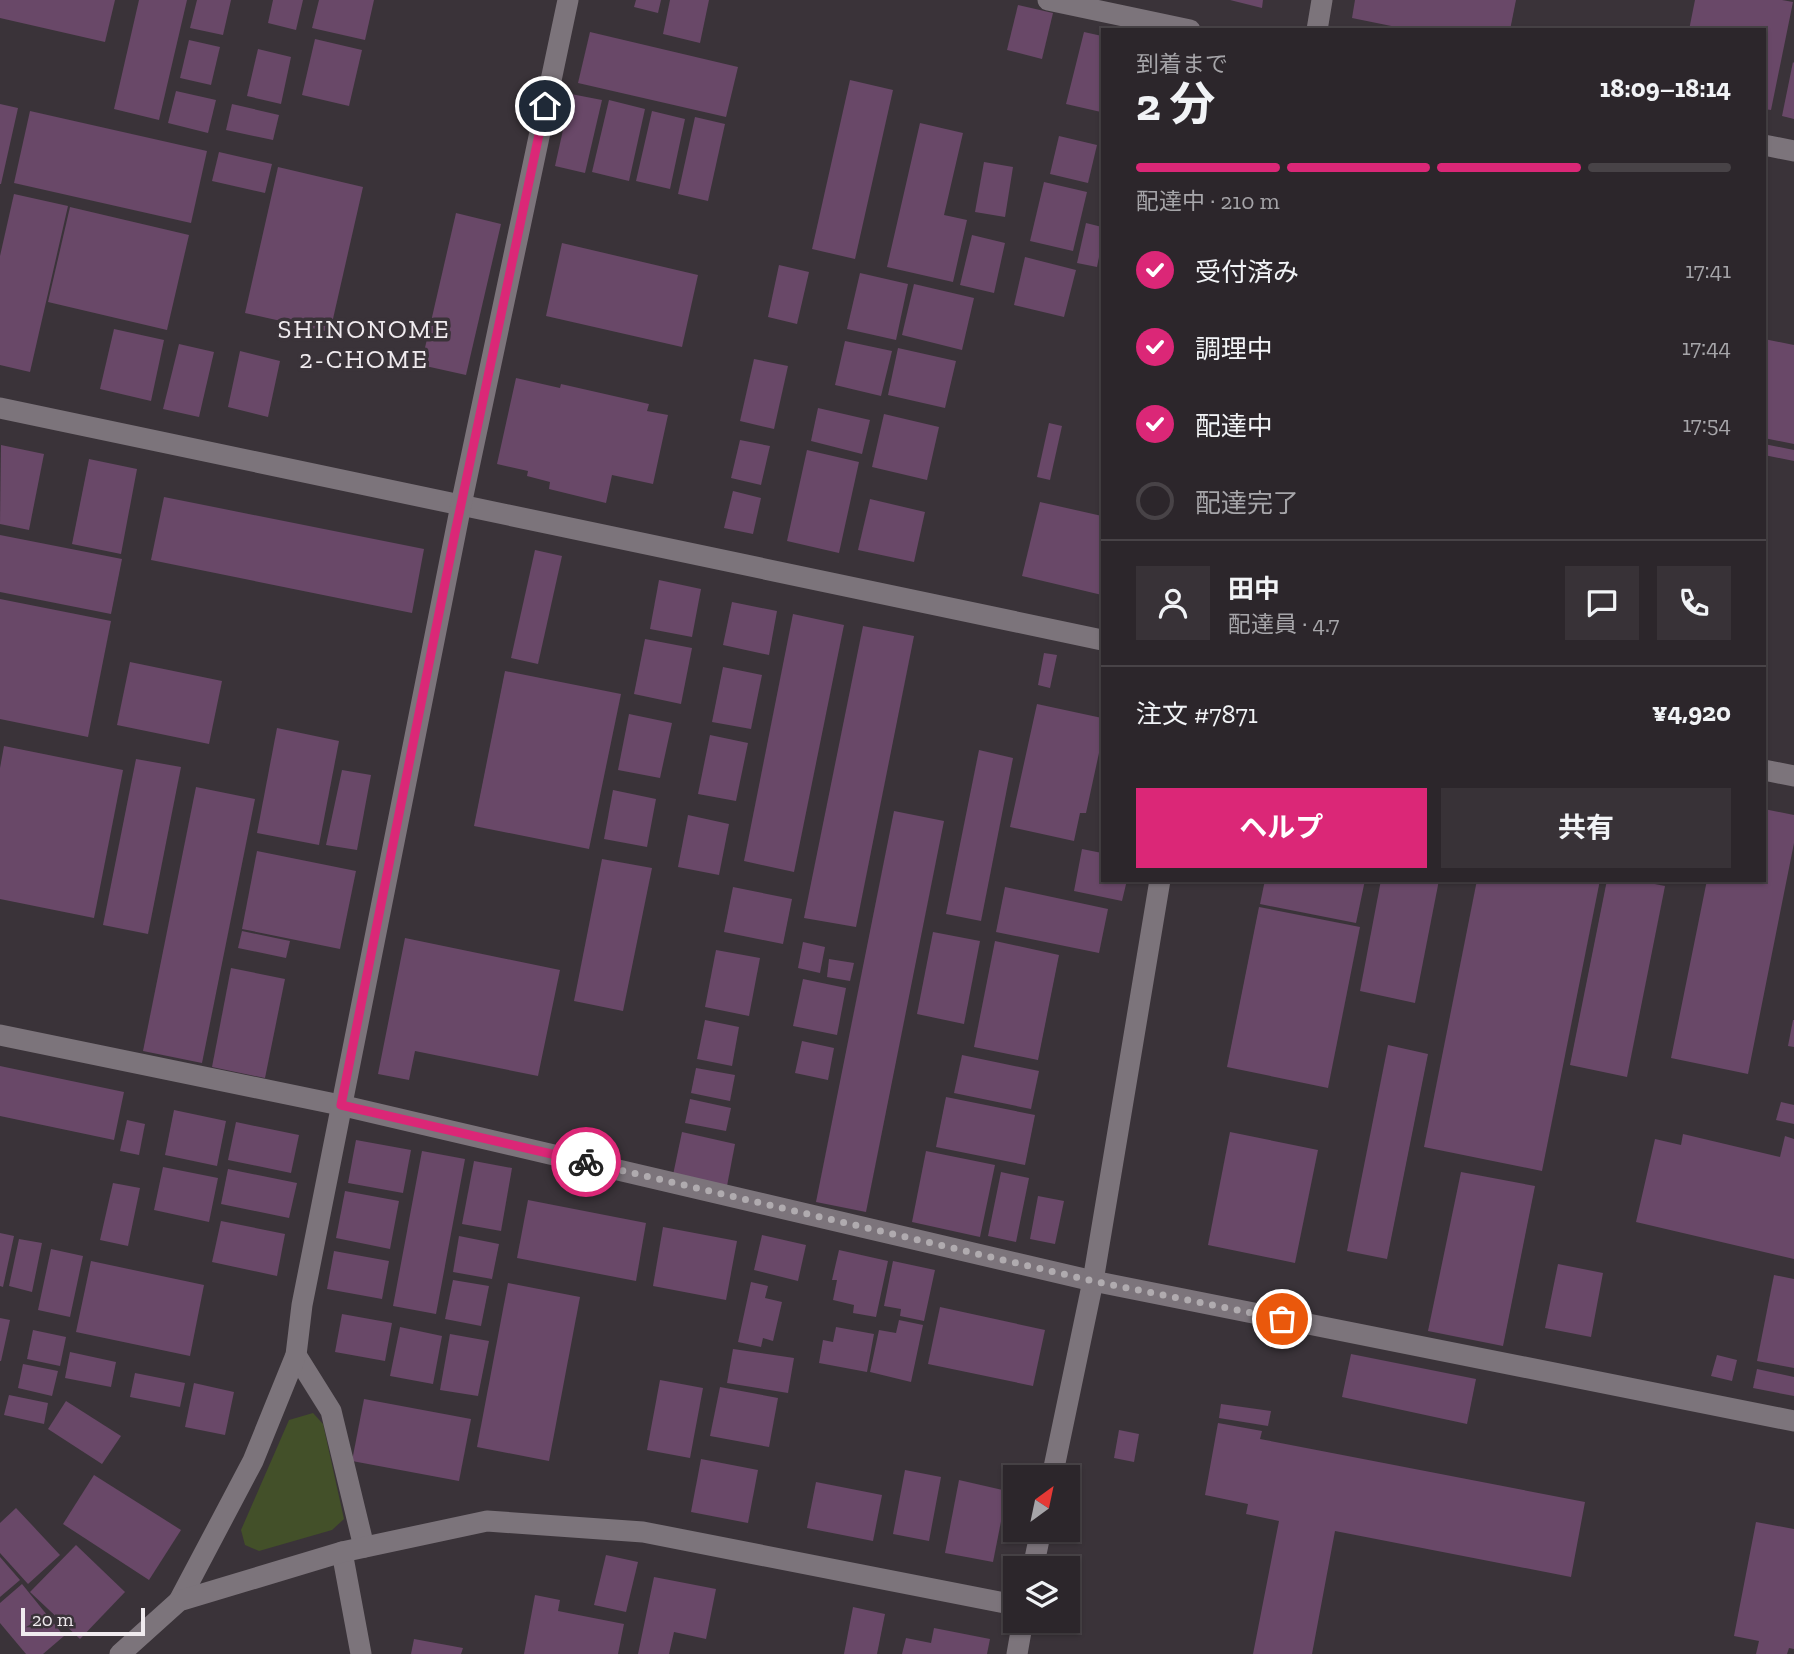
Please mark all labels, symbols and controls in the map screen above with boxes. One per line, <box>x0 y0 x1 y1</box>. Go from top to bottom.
text: 到着まで <box>1136 50 1228 78</box>
text: 18:09–18:14 <box>1600 72 1731 104</box>
pin <box>515 76 575 136</box>
text: 2 分 <box>1136 77 1215 132</box>
icon: home <box>526 87 564 125</box>
text: 配達中 · 210 m <box>1136 187 1280 215</box>
icon: check <box>1136 251 1174 289</box>
text: 受付済み <box>1195 256 1299 288</box>
text: 17:41 <box>1685 256 1731 284</box>
district label: SHINONOME 2-CHOME <box>277 313 451 375</box>
icon: check <box>1136 328 1174 366</box>
text: 調理中 <box>1195 333 1273 365</box>
text: 17:44 <box>1682 333 1731 361</box>
icon: check <box>1136 405 1174 443</box>
text: 配達中 <box>1195 410 1273 442</box>
text: 17:54 <box>1682 410 1731 438</box>
text: 配達完了 <box>1195 487 1299 519</box>
button: person <box>1136 566 1210 640</box>
button: chat <box>1565 566 1639 640</box>
button: phone <box>1657 566 1731 640</box>
text: 田中 <box>1228 573 1280 605</box>
text: 配達員 · 4.7 <box>1228 610 1339 638</box>
text: ¥4,920 <box>1652 696 1731 728</box>
text: 注文 #7871 <box>1136 698 1258 730</box>
button: ヘルプ <box>1136 788 1427 868</box>
button: 共有 <box>1441 788 1731 868</box>
courier <box>551 1127 621 1197</box>
icon: bike <box>567 1143 605 1181</box>
pin <box>1252 1289 1312 1349</box>
icon: bag <box>1263 1300 1301 1338</box>
north arrow <box>1003 1465 1080 1542</box>
map controls <box>1003 1465 1080 1633</box>
button: layers <box>1003 1556 1080 1633</box>
scale bar <box>21 1605 145 1637</box>
text: 20 m <box>32 1608 73 1631</box>

